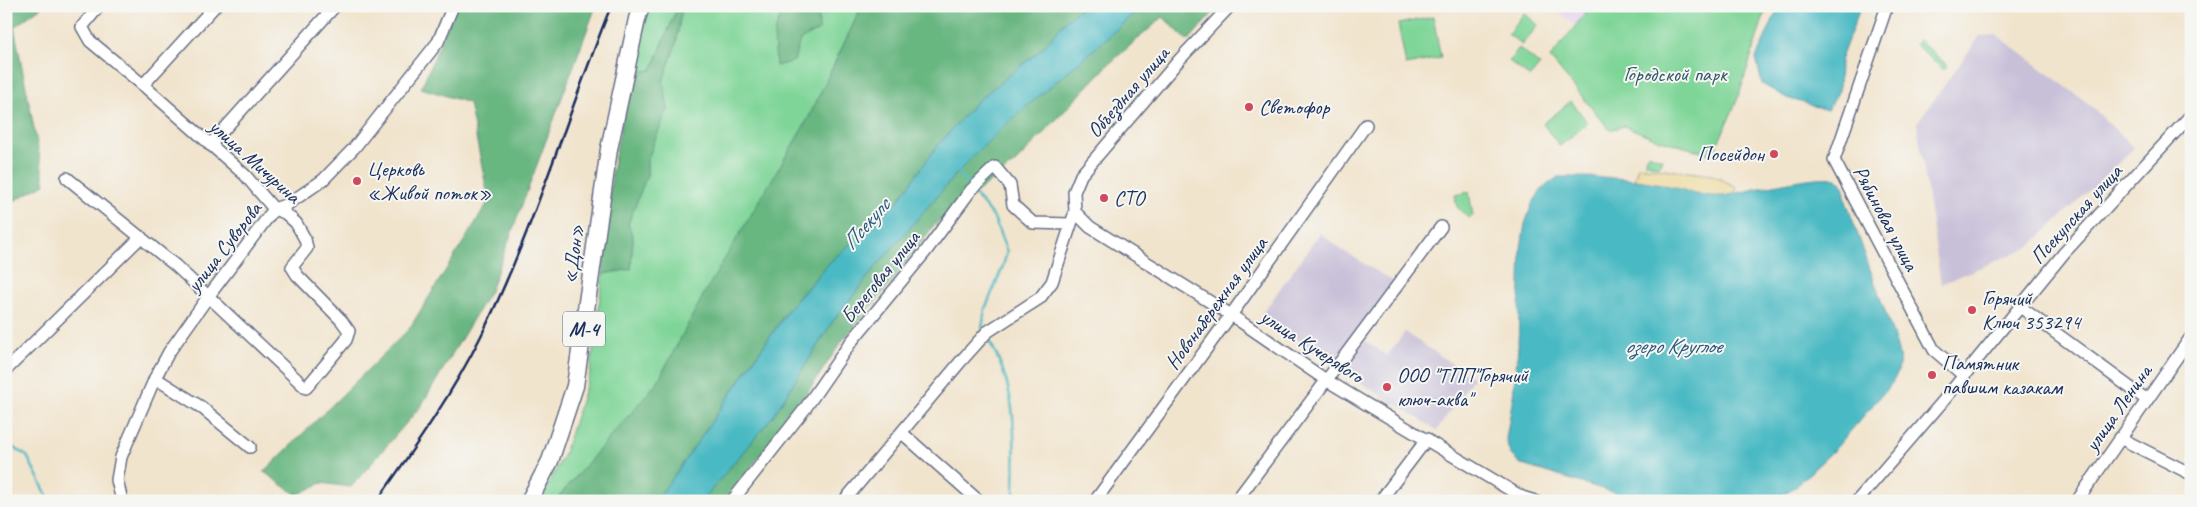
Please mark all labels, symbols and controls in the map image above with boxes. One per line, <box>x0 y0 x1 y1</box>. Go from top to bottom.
street label: Объездная улица <box>1081 39 1177 144</box>
park label: Городской парк <box>1623 61 1728 87</box>
place label: Светофор <box>1259 94 1331 120</box>
marker: Светофор <box>1243 101 1255 113</box>
street label: улица Мичурина <box>202 112 307 210</box>
place label: Посейдон <box>1698 141 1766 167</box>
marker: Посейдон <box>1768 148 1780 160</box>
place label: Церковь «Живой поток» <box>367 156 492 206</box>
street label: Псекупская улица <box>2024 157 2129 269</box>
street label: Рябиновая улица <box>1847 161 1925 276</box>
marker: Церковь «Живой поток» <box>351 175 363 187</box>
place label: СТО <box>1114 185 1147 211</box>
water label: Псекупс <box>836 190 898 256</box>
marker: СТО <box>1098 192 1110 204</box>
street label: улица Суворова <box>180 195 268 299</box>
street label: «Дон» <box>556 223 590 285</box>
street label: Береговая улица <box>835 224 926 329</box>
street label: Новонабережная улица <box>1159 230 1274 374</box>
place label: Горячий Ключ 353294 <box>1982 285 2083 335</box>
street label: улица Кучерявого <box>1254 302 1371 390</box>
marker: Горячий Ключ 353294 <box>1966 304 1978 316</box>
road number: М-4 <box>563 312 605 346</box>
water label: озеро Круглое <box>1625 332 1724 360</box>
place label: Памятник павшим казакам <box>1942 350 2064 400</box>
street label: улица Ленина <box>2078 358 2159 458</box>
place label: ООО "ТПП"Горячий ключ-аква" <box>1397 362 1529 412</box>
marker: Памятник павшим казакам <box>1926 369 1938 381</box>
marker: ООО "ТПП"Горячий ключ-аква" <box>1381 381 1393 393</box>

